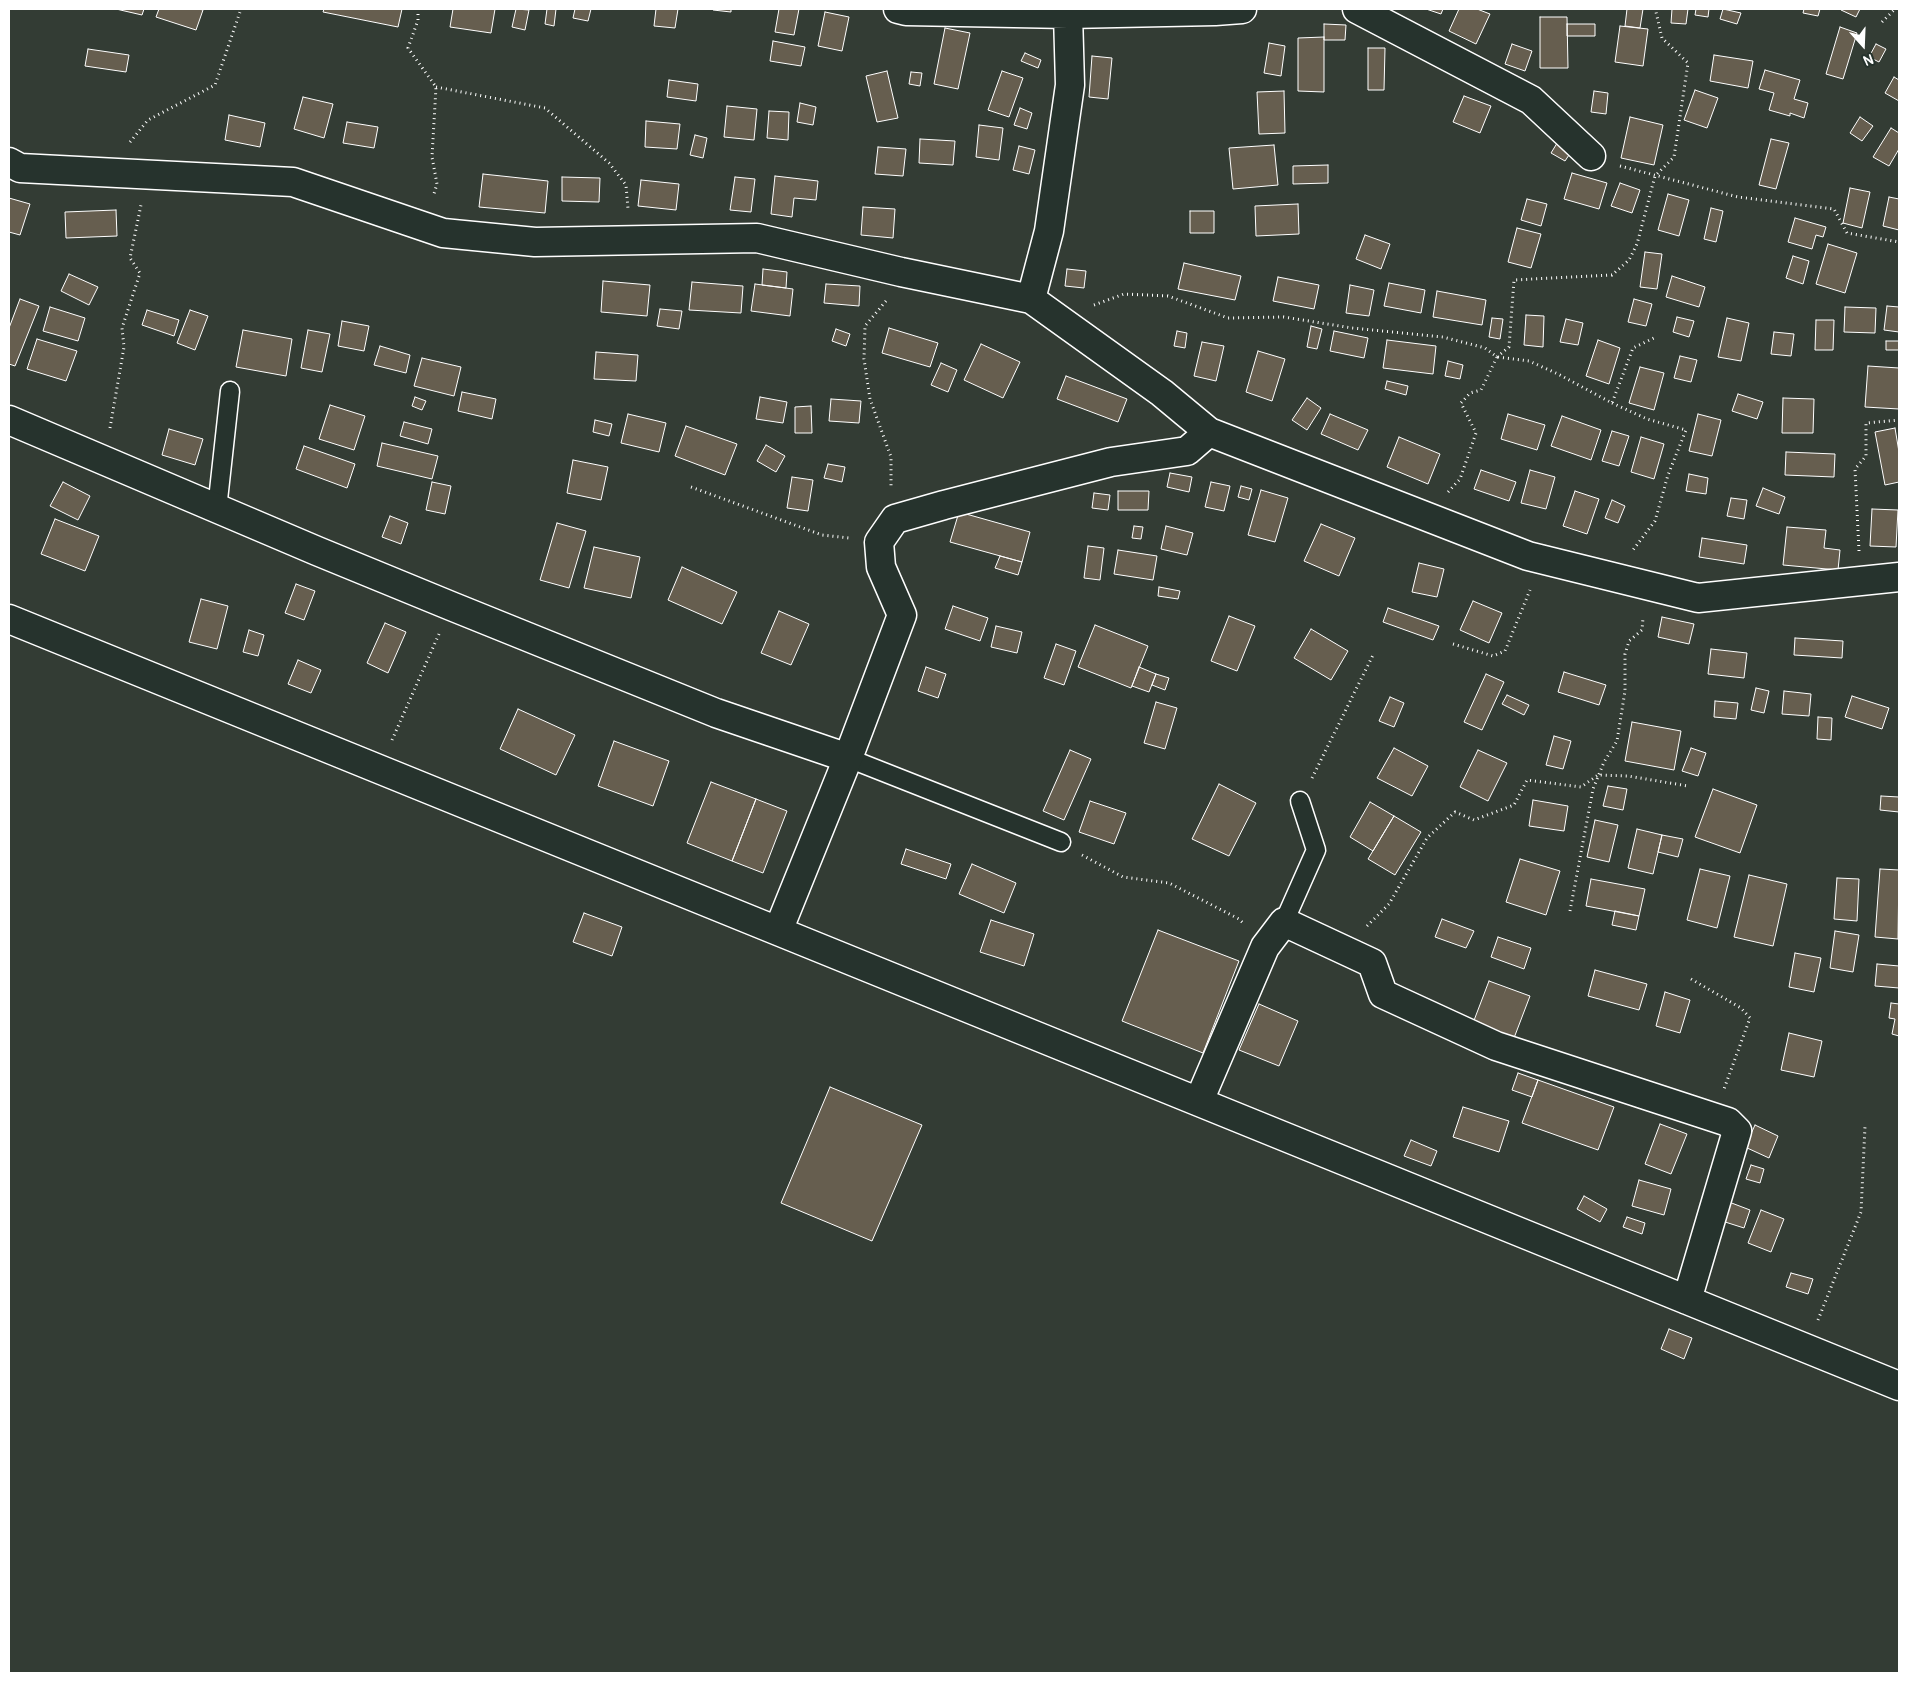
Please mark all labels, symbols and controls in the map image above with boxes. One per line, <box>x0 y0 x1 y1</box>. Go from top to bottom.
north arrow <box>1838 20 1888 70</box>
text: N <box>1861 50 1876 69</box>

